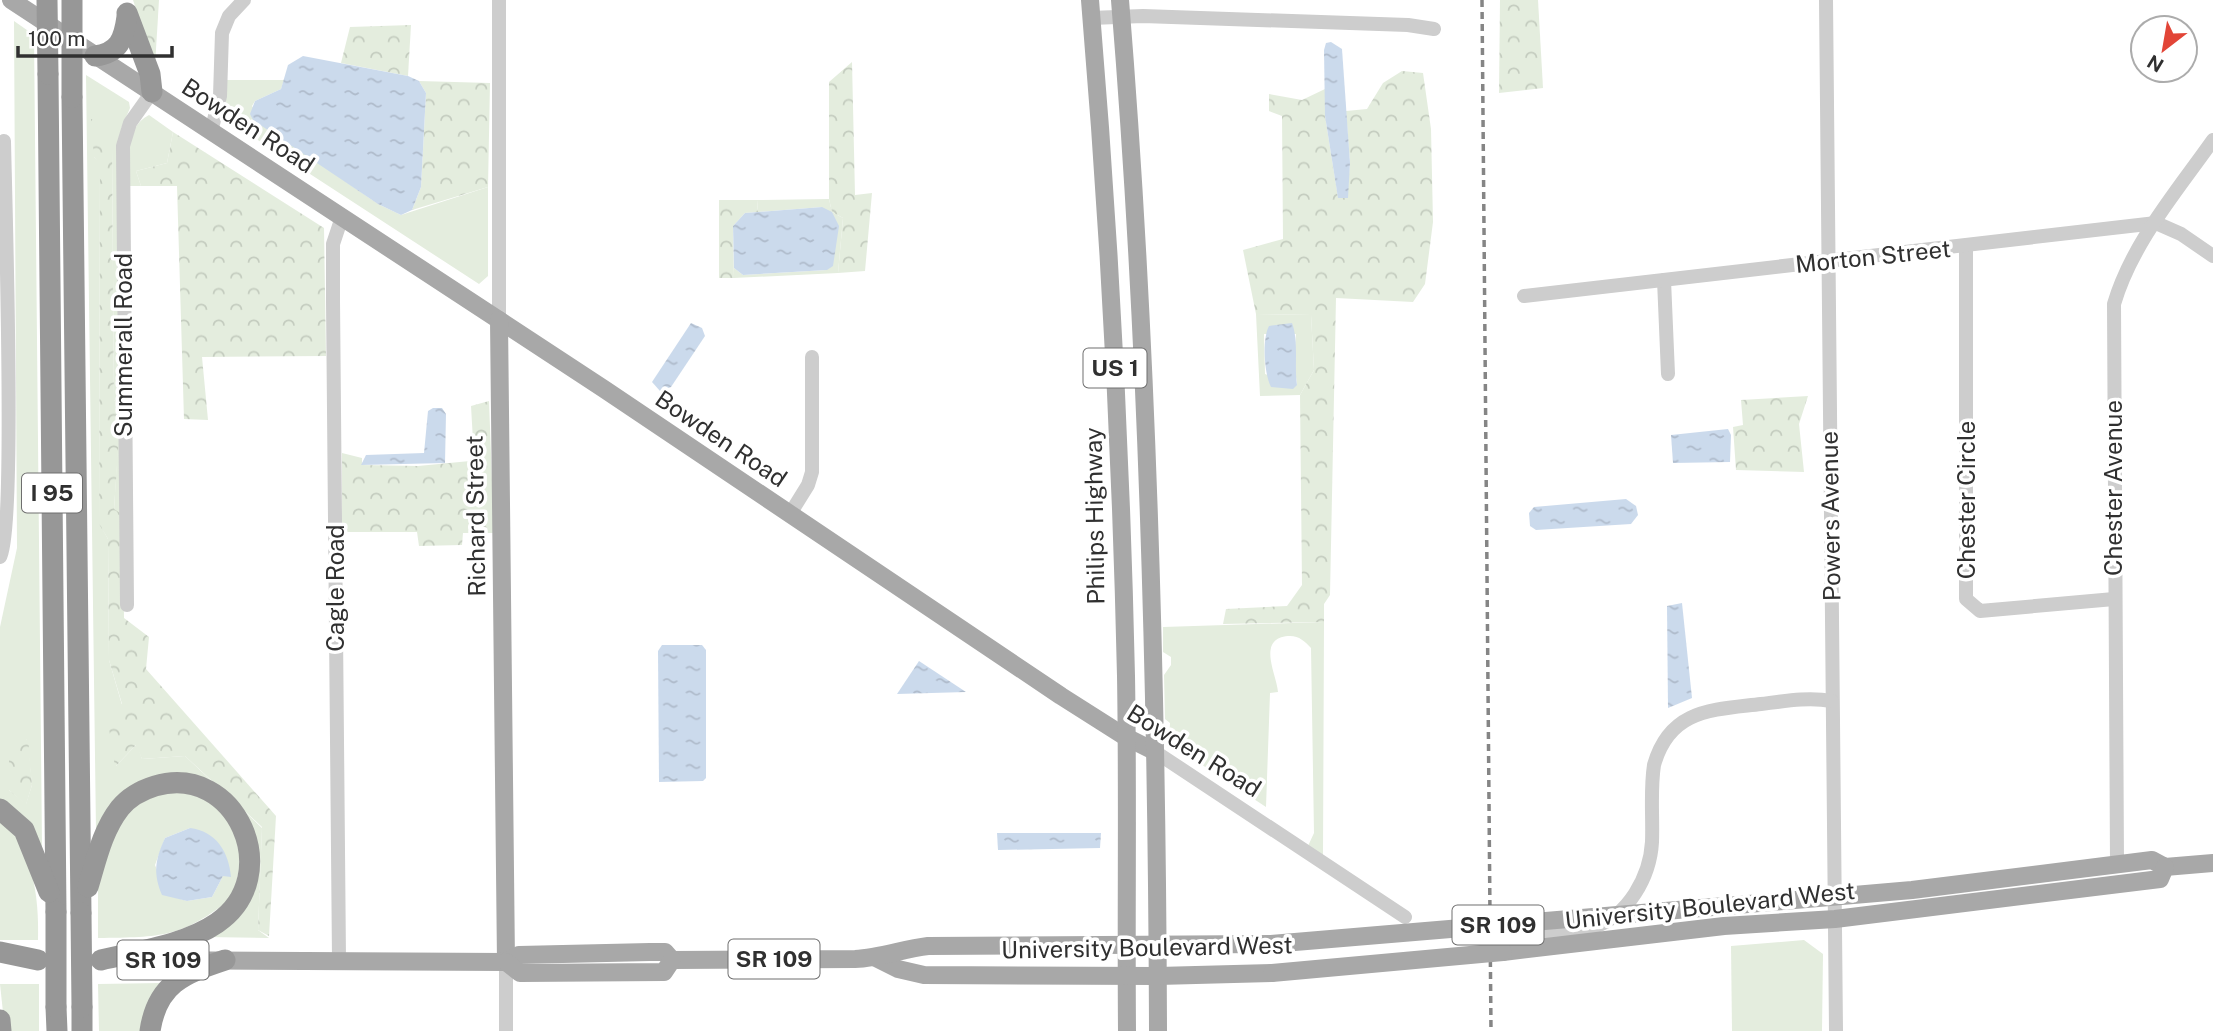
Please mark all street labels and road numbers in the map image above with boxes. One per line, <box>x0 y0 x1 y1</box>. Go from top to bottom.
street label: Bowden Road <box>177 72 320 178</box>
street label: Morton Street <box>1794 234 1952 278</box>
street label: Summerall Road <box>109 253 137 437</box>
road number: US 1 <box>1084 348 1146 388</box>
street label: Bowden Road <box>651 384 793 492</box>
street label: Chester Avenue <box>2099 400 2127 576</box>
street label: Chester Circle <box>1952 421 1980 579</box>
street label: Philips Highway <box>1078 427 1110 605</box>
street label: Powers Avenue <box>1815 431 1845 601</box>
street label: Richard Street <box>460 435 490 597</box>
road number: I 95 <box>22 474 82 512</box>
street label: Cagle Road <box>321 524 349 652</box>
street label: Bowden Road <box>1122 698 1267 802</box>
street label: University Boulevard West <box>1563 876 1856 934</box>
road number: SR 109 <box>1452 906 1544 944</box>
street label: University Boulevard West <box>1001 930 1293 964</box>
road number: SR 109 <box>118 940 208 979</box>
road number: SR 109 <box>728 940 820 978</box>

